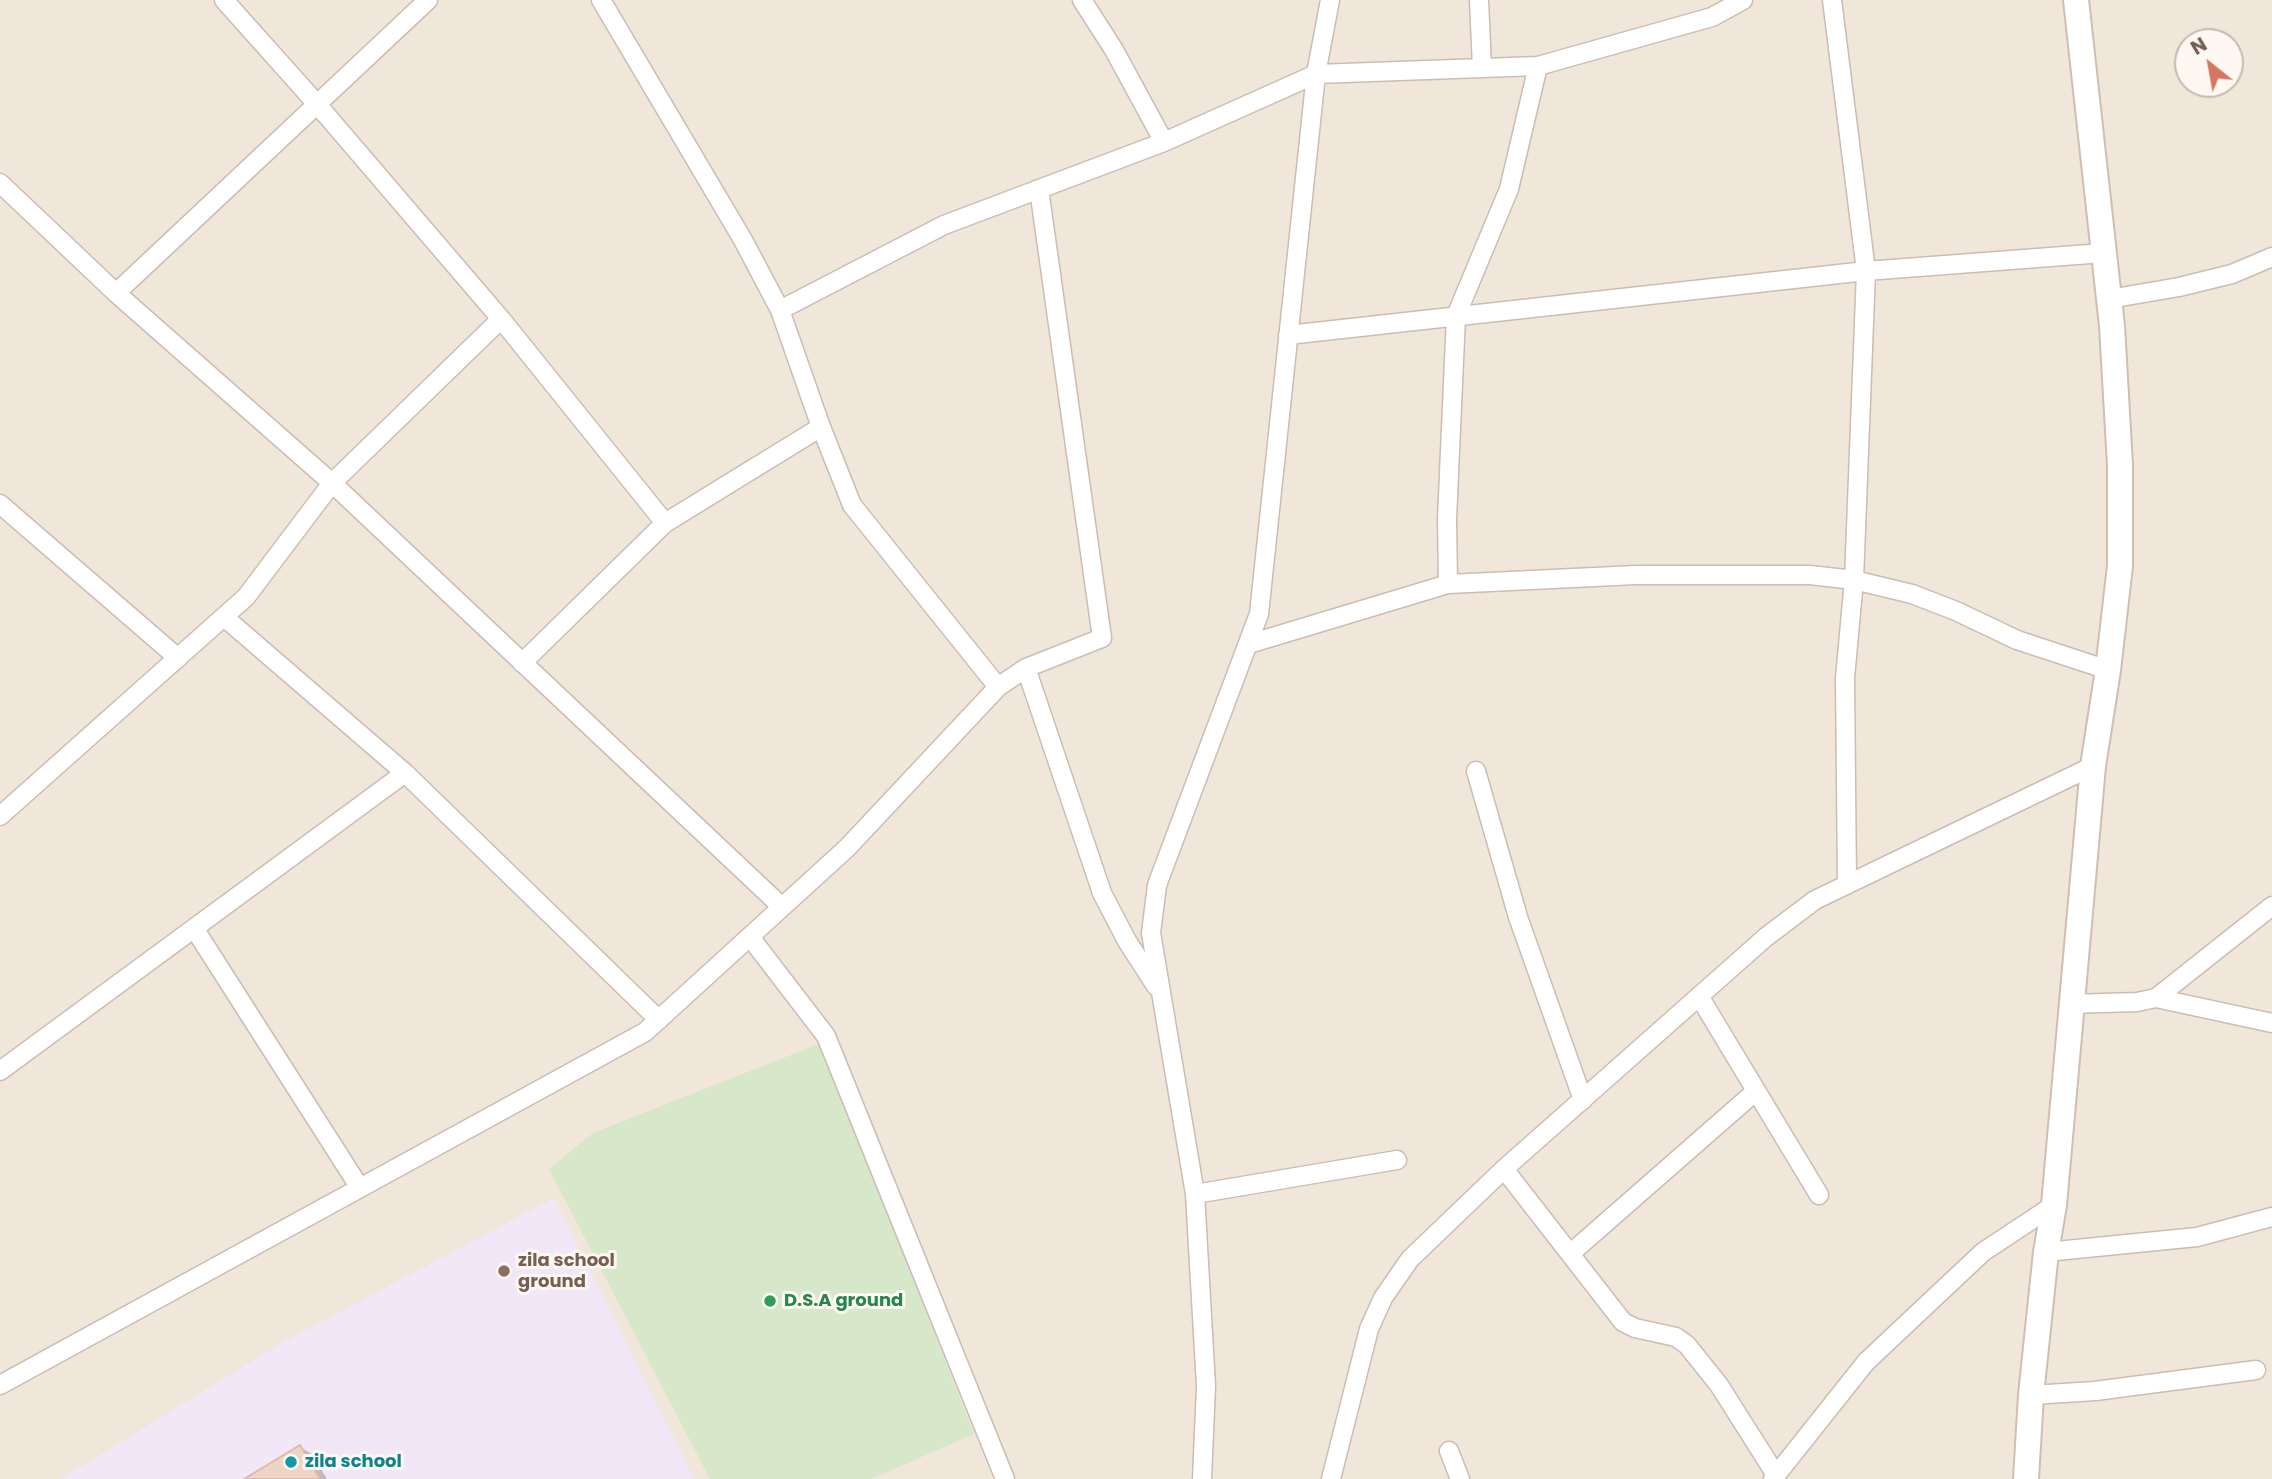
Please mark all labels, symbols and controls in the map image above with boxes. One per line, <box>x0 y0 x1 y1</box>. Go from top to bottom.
north arrow <box>2174 28 2244 98</box>
text: N <box>2186 31 2212 62</box>
place label: zila school ground <box>518 1250 615 1292</box>
marker: zila school ground <box>496 1263 512 1279</box>
place label: D.S.A ground <box>784 1290 903 1312</box>
marker: D.S.A ground <box>762 1293 778 1309</box>
place label: zila school <box>305 1451 402 1473</box>
marker: zila school <box>283 1454 299 1470</box>

